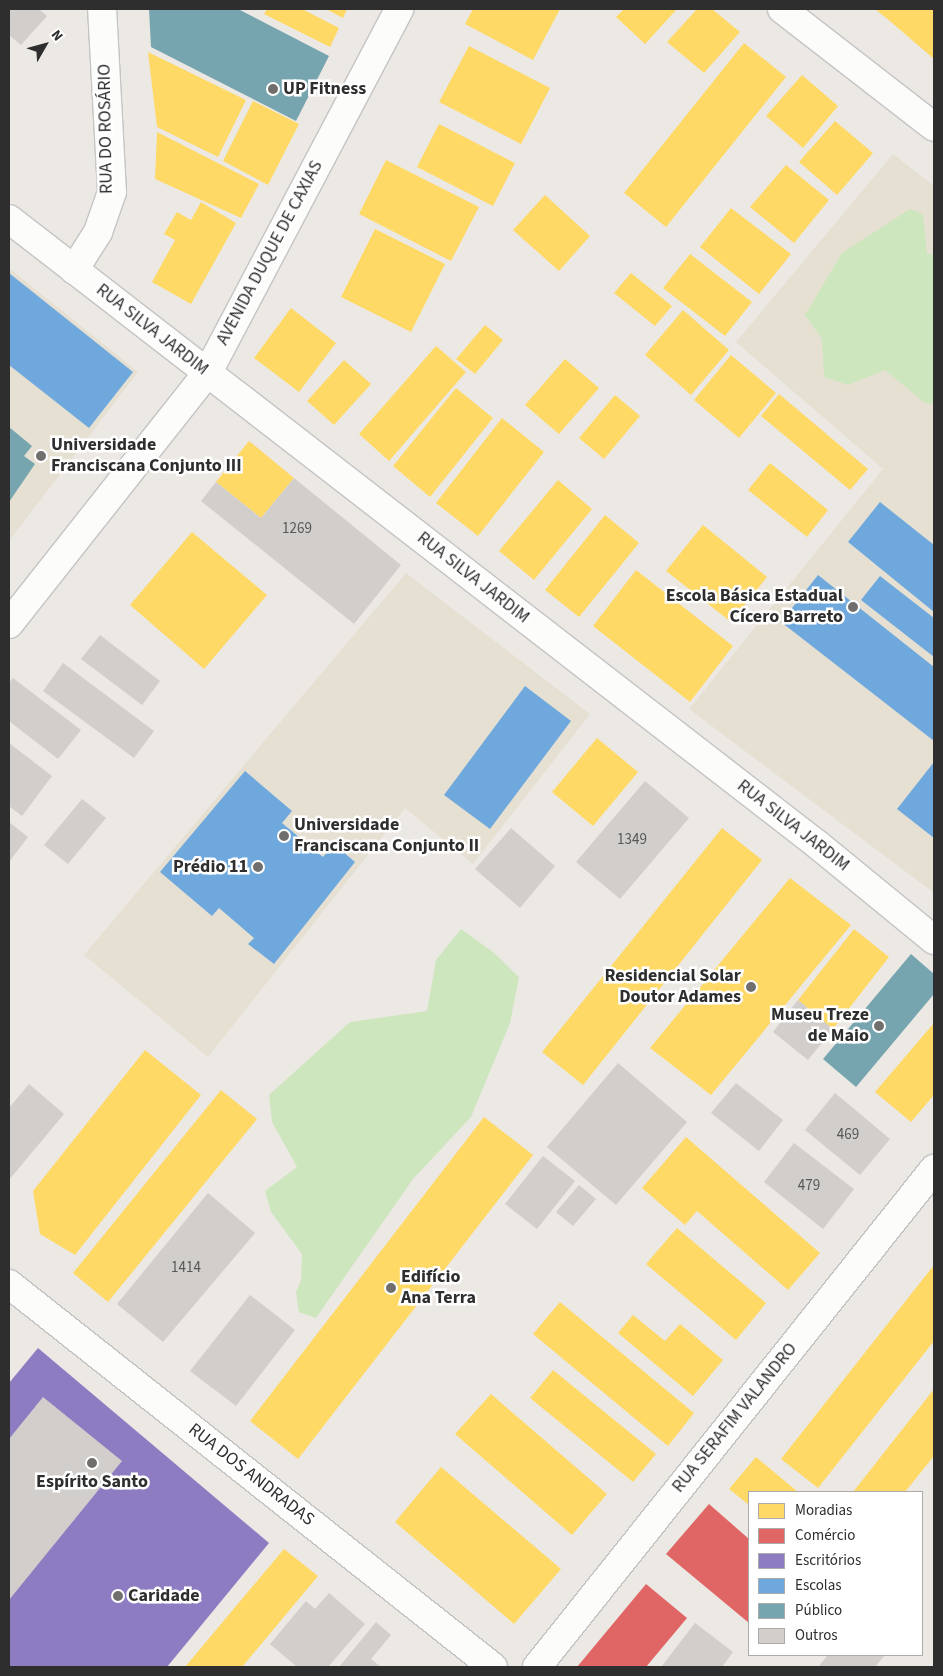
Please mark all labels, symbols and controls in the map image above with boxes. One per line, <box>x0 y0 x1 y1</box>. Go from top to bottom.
north arrow <box>20 20 70 70</box>
text: N <box>46 26 68 46</box>
street label: RUA DO ROSÁRIO <box>94 64 118 194</box>
place label: UP Fitness <box>283 78 366 100</box>
marker: UP Fitness <box>267 83 279 95</box>
street label: AVENIDA DUQUE DE CAXIAS <box>212 157 328 349</box>
street label: RUA SILVA JARDIM <box>92 279 212 381</box>
place label: Universidade Franciscana Conjunto III <box>51 435 242 478</box>
marker: Universidade Franciscana Conjunto III <box>35 450 47 462</box>
house number: 1269 <box>282 520 312 538</box>
street label: RUA SILVA JARDIM <box>413 527 533 629</box>
place label: Escola Básica Estadual Cícero Barreto <box>666 586 843 628</box>
marker: Escola Básica Estadual Cícero Barreto <box>847 601 859 613</box>
street label: RUA SILVA JARDIM <box>733 775 853 877</box>
place label: Universidade Franciscana Conjunto II <box>294 815 479 858</box>
marker: Universidade Franciscana Conjunto II <box>278 830 290 842</box>
house number: 1349 <box>617 831 647 849</box>
place label: Prédio 11 <box>173 856 248 878</box>
marker: Prédio 11 <box>252 861 264 873</box>
place label: Residencial Solar Doutor Adames <box>605 966 741 1009</box>
marker: Residencial Solar Doutor Adames <box>745 981 757 993</box>
place label: Museu Treze de Maio <box>771 1005 869 1048</box>
marker: Museu Treze de Maio <box>873 1020 885 1032</box>
house number: 469 <box>837 1126 859 1144</box>
house number: 479 <box>798 1177 820 1195</box>
house number: 1414 <box>171 1259 201 1277</box>
place label: Edifício Ana Terra <box>401 1267 476 1310</box>
marker: Edifício Ana Terra <box>385 1282 397 1294</box>
street label: RUA SERAFIM VALANDRO <box>668 1339 802 1497</box>
street label: RUA DOS ANDRADAS <box>184 1419 318 1531</box>
marker: Espírito Santo <box>86 1457 98 1469</box>
place label: Espírito Santo <box>36 1471 148 1493</box>
legend <box>748 1491 923 1656</box>
text: Moradias <box>795 1500 852 1521</box>
text: Comércio <box>795 1525 855 1546</box>
text: Escritórios <box>795 1550 861 1571</box>
text: Escolas <box>795 1575 842 1596</box>
place label: Caridade <box>128 1585 200 1607</box>
marker: Caridade <box>112 1590 124 1602</box>
text: Público <box>795 1600 842 1621</box>
text: Outros <box>795 1625 838 1646</box>

